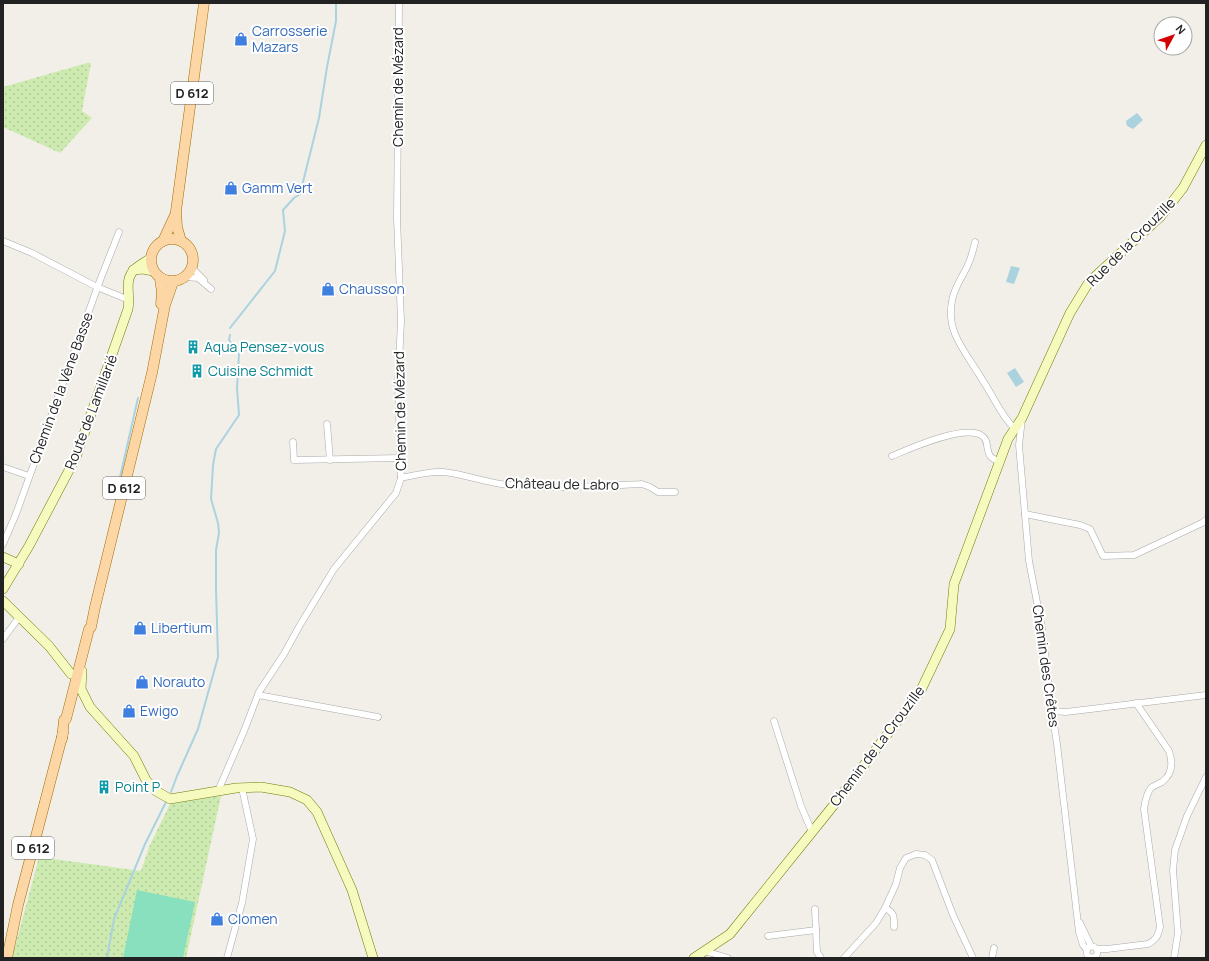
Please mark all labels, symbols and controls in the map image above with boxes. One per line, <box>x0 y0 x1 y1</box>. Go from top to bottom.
north arrow <box>1153 16 1193 56</box>
place label: Carrosserie Mazars <box>252 21 327 56</box>
text: N <box>1173 21 1189 37</box>
street label: Chemin de Mézard <box>388 27 407 147</box>
shop icon: Carrosserie Mazars <box>233 31 249 47</box>
road number: D 612 <box>171 82 213 104</box>
place label: Gamm Vert <box>242 178 313 197</box>
shop icon: Gamm Vert <box>223 180 239 196</box>
street label: Rue de la Crouzille <box>1082 193 1179 290</box>
place label: Chausson <box>339 279 405 298</box>
shop icon: Chausson <box>320 281 336 297</box>
street label: Chemin de la Vène Basse <box>24 309 97 466</box>
place label: Aqua Pensez-vous <box>204 337 324 356</box>
building icon: Aqua Pensez-vous <box>185 339 201 355</box>
street label: Chemin de Mézard <box>389 351 410 471</box>
street label: Route de Lamillarié <box>60 352 121 472</box>
place label: Cuisine Schmidt <box>208 361 314 380</box>
building icon: Cuisine Schmidt <box>189 363 205 379</box>
street label: Château de Labro <box>505 473 619 494</box>
road number: D 612 <box>103 477 145 499</box>
street label: Chemin des Crêtes <box>1029 604 1064 728</box>
place label: Libertium <box>151 618 212 637</box>
shop icon: Libertium <box>132 620 148 636</box>
place label: Norauto <box>153 672 205 691</box>
shop icon: Norauto <box>134 674 150 690</box>
street label: Chemin de La Crouzille <box>825 681 928 810</box>
place label: Ewigo <box>140 701 179 720</box>
shop icon: Ewigo <box>121 703 137 719</box>
place label: Point P <box>115 777 161 796</box>
building icon: Point P <box>96 779 112 795</box>
road number: D 612 <box>12 837 54 859</box>
place label: Clomen <box>228 909 278 928</box>
shop icon: Clomen <box>209 911 225 927</box>

